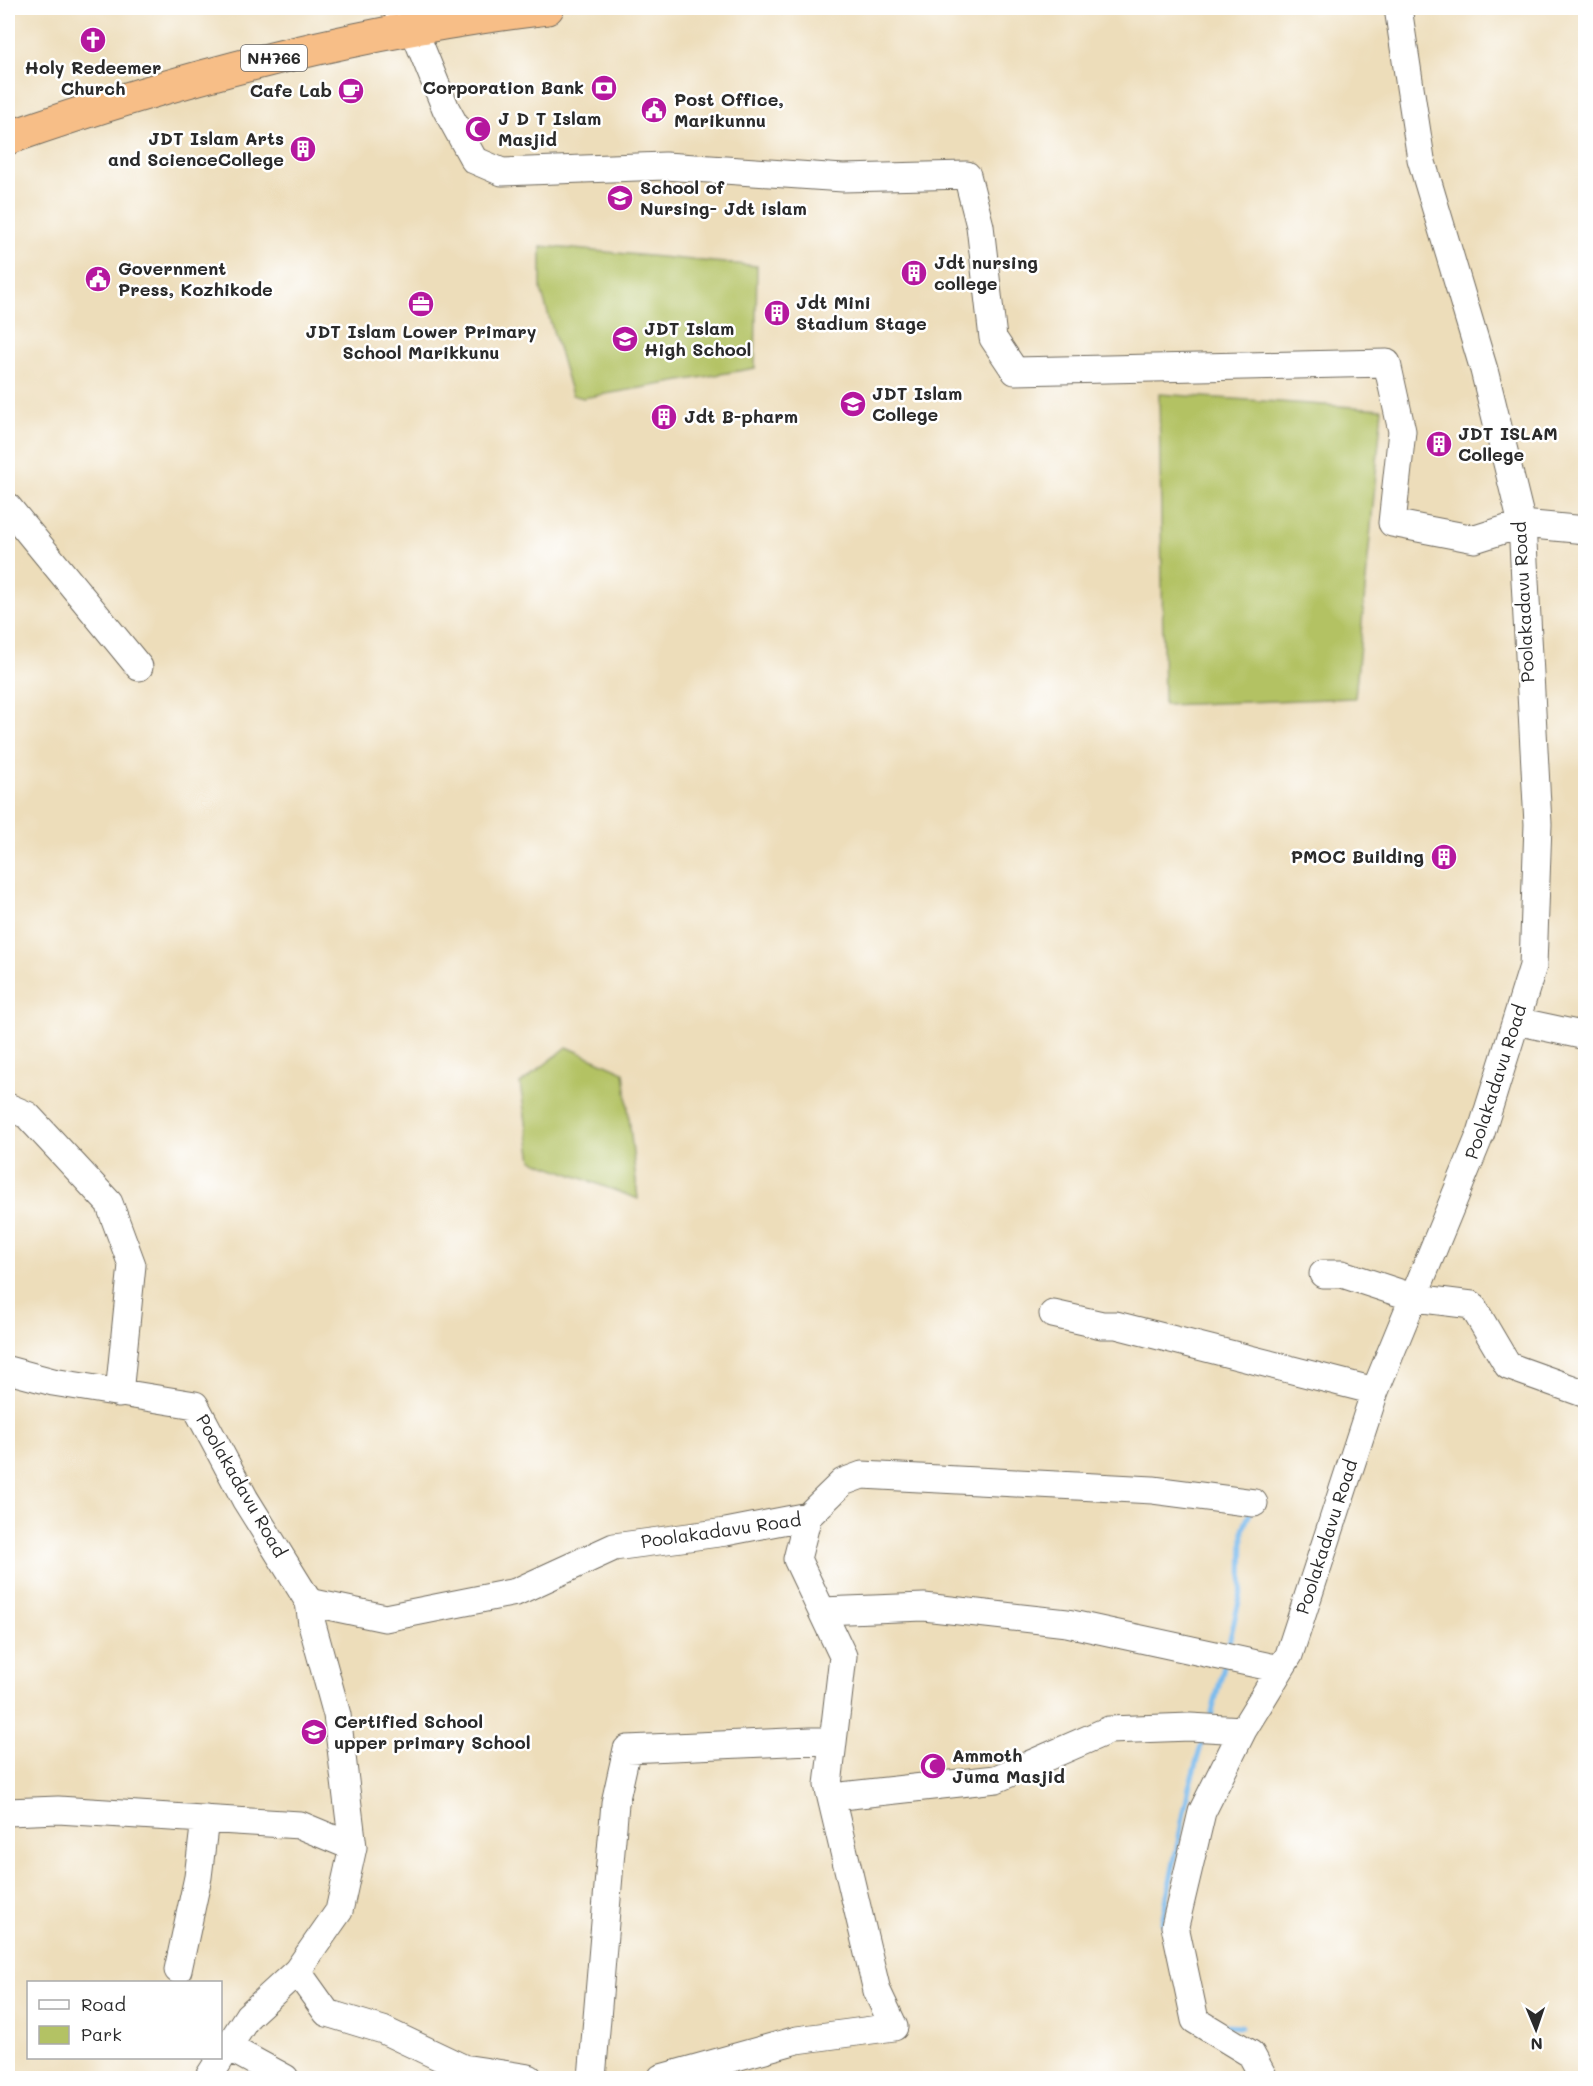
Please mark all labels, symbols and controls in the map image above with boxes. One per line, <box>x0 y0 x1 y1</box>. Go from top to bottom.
church icon: Holy Redeemer Church <box>78 25 108 55</box>
road number: NH766 <box>241 45 307 71</box>
place label: Holy Redeemer Church <box>25 55 161 100</box>
bank icon: Corporation Bank <box>589 73 619 103</box>
place label: Corporation Bank <box>423 75 584 99</box>
cafe icon: Cafe Lab <box>336 76 366 106</box>
place label: Cafe Lab <box>250 78 332 102</box>
place label: Post Office, Marikunnu <box>674 87 784 132</box>
public building icon: Post Office, Marikunnu <box>639 95 669 125</box>
place label: J D T Islam Masjid <box>498 106 601 151</box>
mosque icon: J D T Islam Masjid <box>463 114 493 144</box>
place label: JDT Islam Arts and ScienceCollege <box>108 126 284 171</box>
building icon: JDT Islam Arts and ScienceCollege <box>288 134 318 164</box>
place label: School of Nursing- Jdt islam <box>640 175 807 220</box>
school or university icon: School of Nursing- Jdt islam <box>605 183 635 213</box>
place label: Jdt nursing college <box>934 250 1038 295</box>
place label: Government Press, Kozhikode <box>118 256 273 301</box>
building icon: Jdt nursing college <box>899 258 929 288</box>
public building icon: Government Press, Kozhikode <box>83 264 113 294</box>
office icon: JDT Islam Lower Primary School Marikkunu <box>406 289 436 319</box>
place label: Jdt Mini Stadium Stage <box>796 290 927 335</box>
building icon: Jdt Mini Stadium Stage <box>762 298 792 328</box>
place label: JDT Islam High School <box>644 316 751 361</box>
place label: JDT Islam Lower Primary School Marikkunu <box>306 319 537 364</box>
school or university icon: JDT Islam High School <box>610 324 640 354</box>
place label: JDT Islam College <box>872 381 962 426</box>
school or university icon: JDT Islam College <box>838 389 868 419</box>
building icon: Jdt B-pharm <box>649 402 679 432</box>
place label: Jdt B-pharm <box>684 404 798 428</box>
place label: JDT ISLAM College <box>1458 421 1558 466</box>
building icon: JDT ISLAM College <box>1424 429 1454 459</box>
street label: Poolakadavu Road <box>1507 521 1539 683</box>
building icon: PMOC Building <box>1429 842 1459 872</box>
place label: PMOC Building <box>1291 844 1424 868</box>
street label: Poolakadavu Road <box>1459 1001 1531 1162</box>
street label: Poolakadavu Road <box>191 1410 293 1561</box>
street label: Poolakadavu Road <box>1290 1456 1362 1617</box>
street label: Poolakadavu Road <box>639 1507 802 1553</box>
place label: Certified School upper primary School <box>334 1709 531 1754</box>
school or university icon: Certified School upper primary School <box>299 1717 329 1747</box>
place label: Ammoth Juma Masjid <box>952 1743 1065 1788</box>
mosque icon: Ammoth Juma Masjid <box>918 1751 948 1781</box>
legend <box>27 1981 222 2059</box>
text: Road <box>81 1992 126 2016</box>
north arrow <box>1506 1999 1566 2059</box>
text: Park <box>81 2022 122 2046</box>
text: N <box>1530 2034 1543 2055</box>

